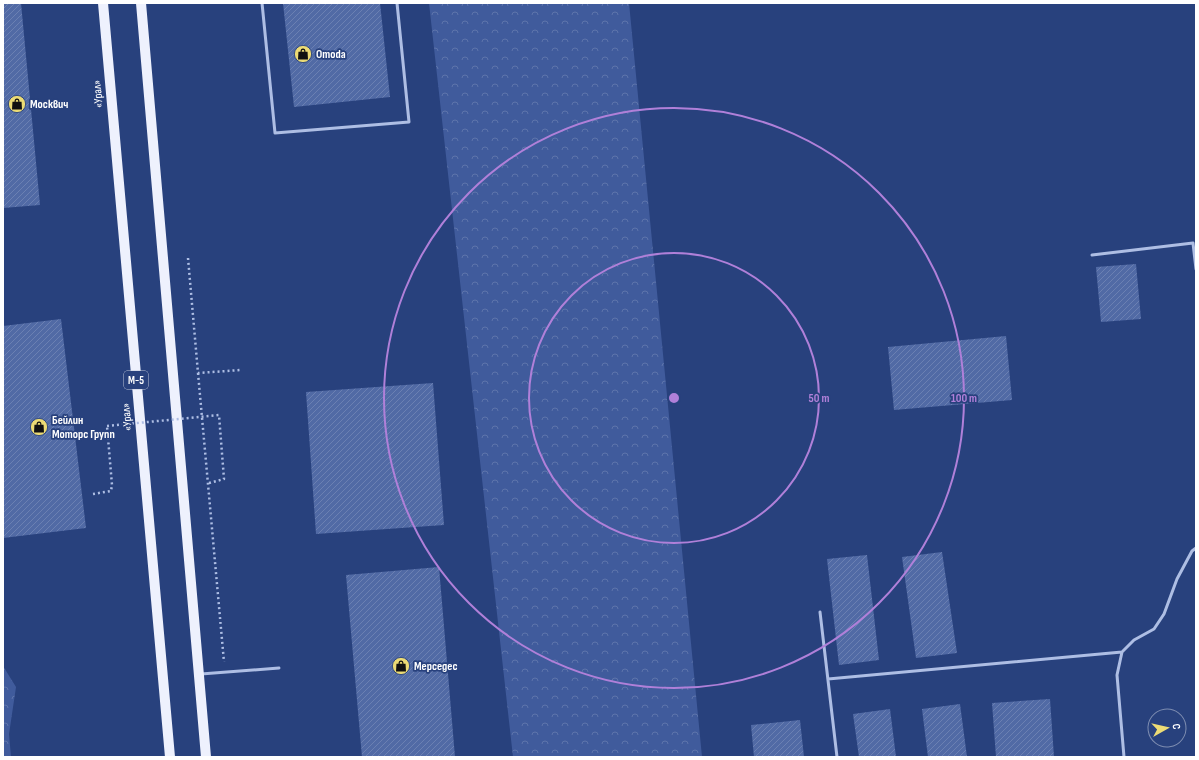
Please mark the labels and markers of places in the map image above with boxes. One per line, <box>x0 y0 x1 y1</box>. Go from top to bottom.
shop icon: Omoda <box>293 44 313 64</box>
place label: Omoda <box>316 47 346 62</box>
shop icon: Москвич <box>7 94 27 114</box>
place label: Москвич <box>30 97 68 112</box>
centre of rings <box>667 391 681 405</box>
place label: Бейлин Моторс Групп <box>52 413 115 442</box>
shop icon: Бейлин Моторс Групп <box>29 417 49 437</box>
shop icon: Мерседес <box>391 656 411 676</box>
place label: Мерседес <box>414 659 457 674</box>

